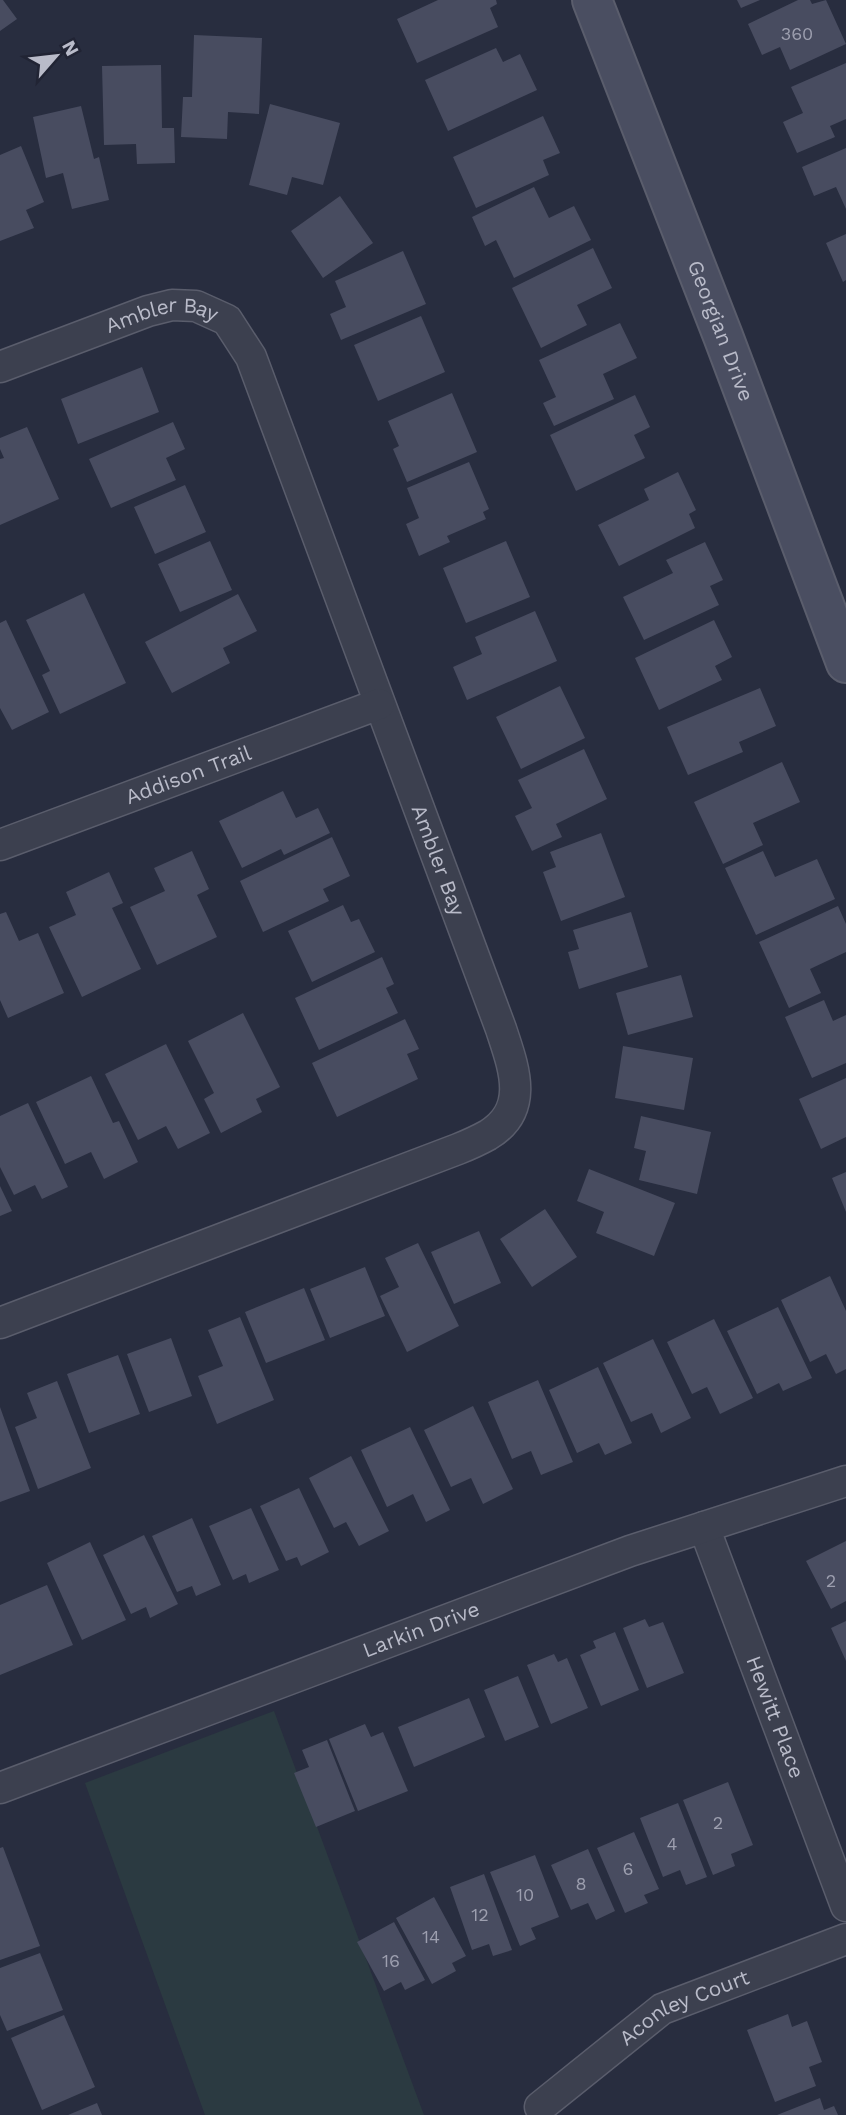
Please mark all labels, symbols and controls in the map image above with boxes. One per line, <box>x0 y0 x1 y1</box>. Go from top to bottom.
north arrow <box>21 21 91 91</box>
house number: 360 <box>781 23 813 44</box>
text: N <box>57 37 84 60</box>
street label: Georgian Drive <box>683 257 759 405</box>
street label: Ambler Bay <box>102 292 223 338</box>
street label: Addison Trail <box>122 739 255 809</box>
street label: Ambler Bay <box>407 801 471 919</box>
house number: 2 <box>826 1570 836 1591</box>
street label: Larkin Drive <box>359 1596 483 1662</box>
street label: Hewitt Place <box>741 1652 810 1782</box>
house number: 2 <box>713 1812 723 1833</box>
house number: 4 <box>667 1833 678 1854</box>
house number: 6 <box>623 1858 633 1879</box>
house number: 8 <box>575 1873 587 1894</box>
house number: 10 <box>516 1884 534 1905</box>
house number: 12 <box>471 1904 489 1925</box>
house number: 14 <box>422 1926 440 1947</box>
house number: 16 <box>382 1950 400 1971</box>
street label: Aconley Court <box>614 1964 753 2050</box>

